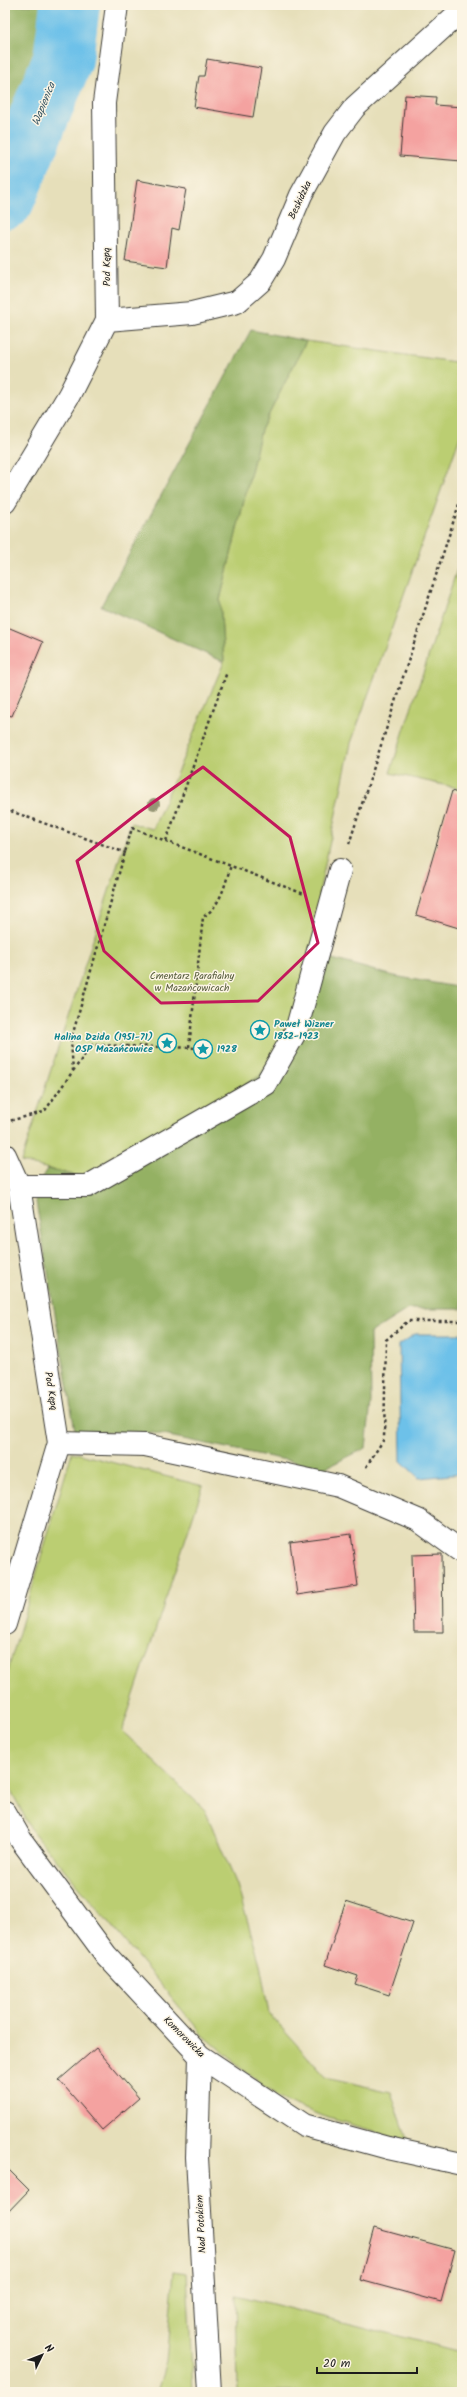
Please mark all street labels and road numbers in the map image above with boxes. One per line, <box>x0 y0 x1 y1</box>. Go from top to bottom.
street label: Beskidzka <box>284 178 316 222</box>
street label: Pod Kępą <box>99 247 115 287</box>
street label: Pod Kępą <box>40 1371 62 1412</box>
street label: Komorowicka <box>159 2012 209 2062</box>
street label: Nad Potokiem <box>191 2194 211 2254</box>

